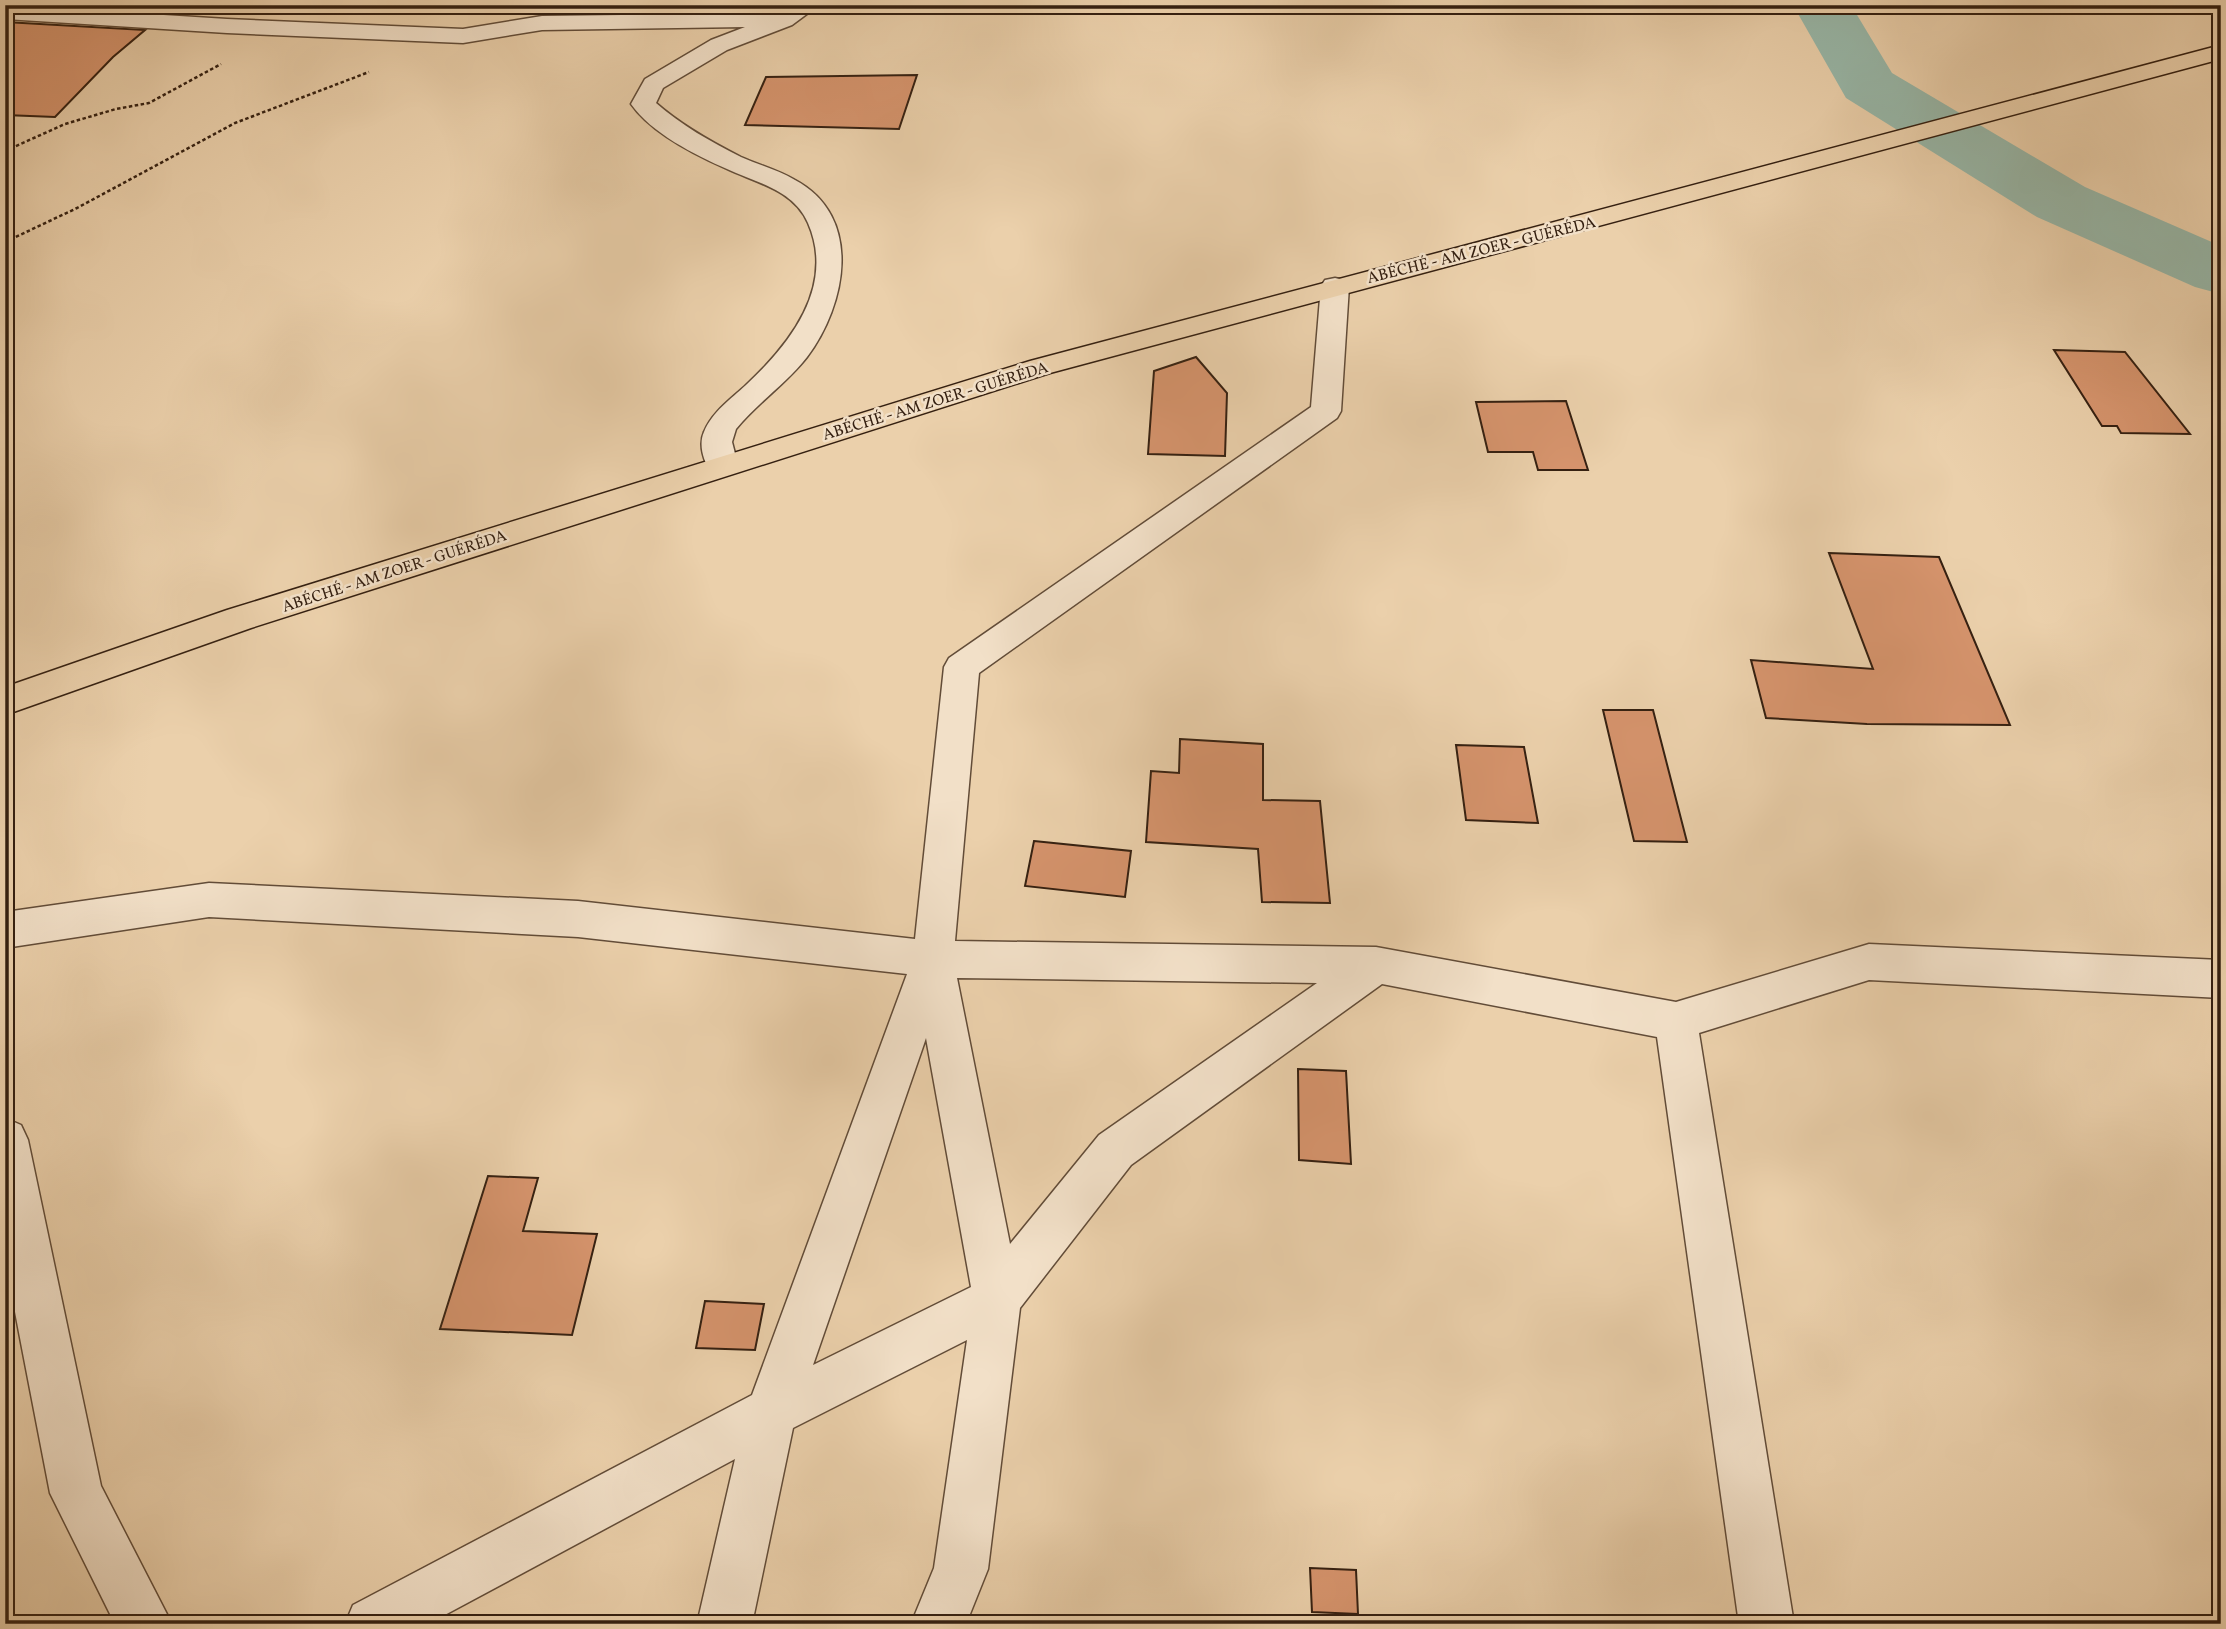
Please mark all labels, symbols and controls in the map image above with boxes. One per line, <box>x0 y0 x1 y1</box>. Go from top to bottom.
street label: ABÉCHÉ - AM ZOER - GUÉRÉDA <box>1365 212 1598 290</box>
street label: ABÉCHÉ - AM ZOER - GUÉRÉDA <box>820 357 1051 447</box>
street label: ABÉCHÉ - AM ZOER - GUÉRÉDA <box>280 525 510 619</box>

